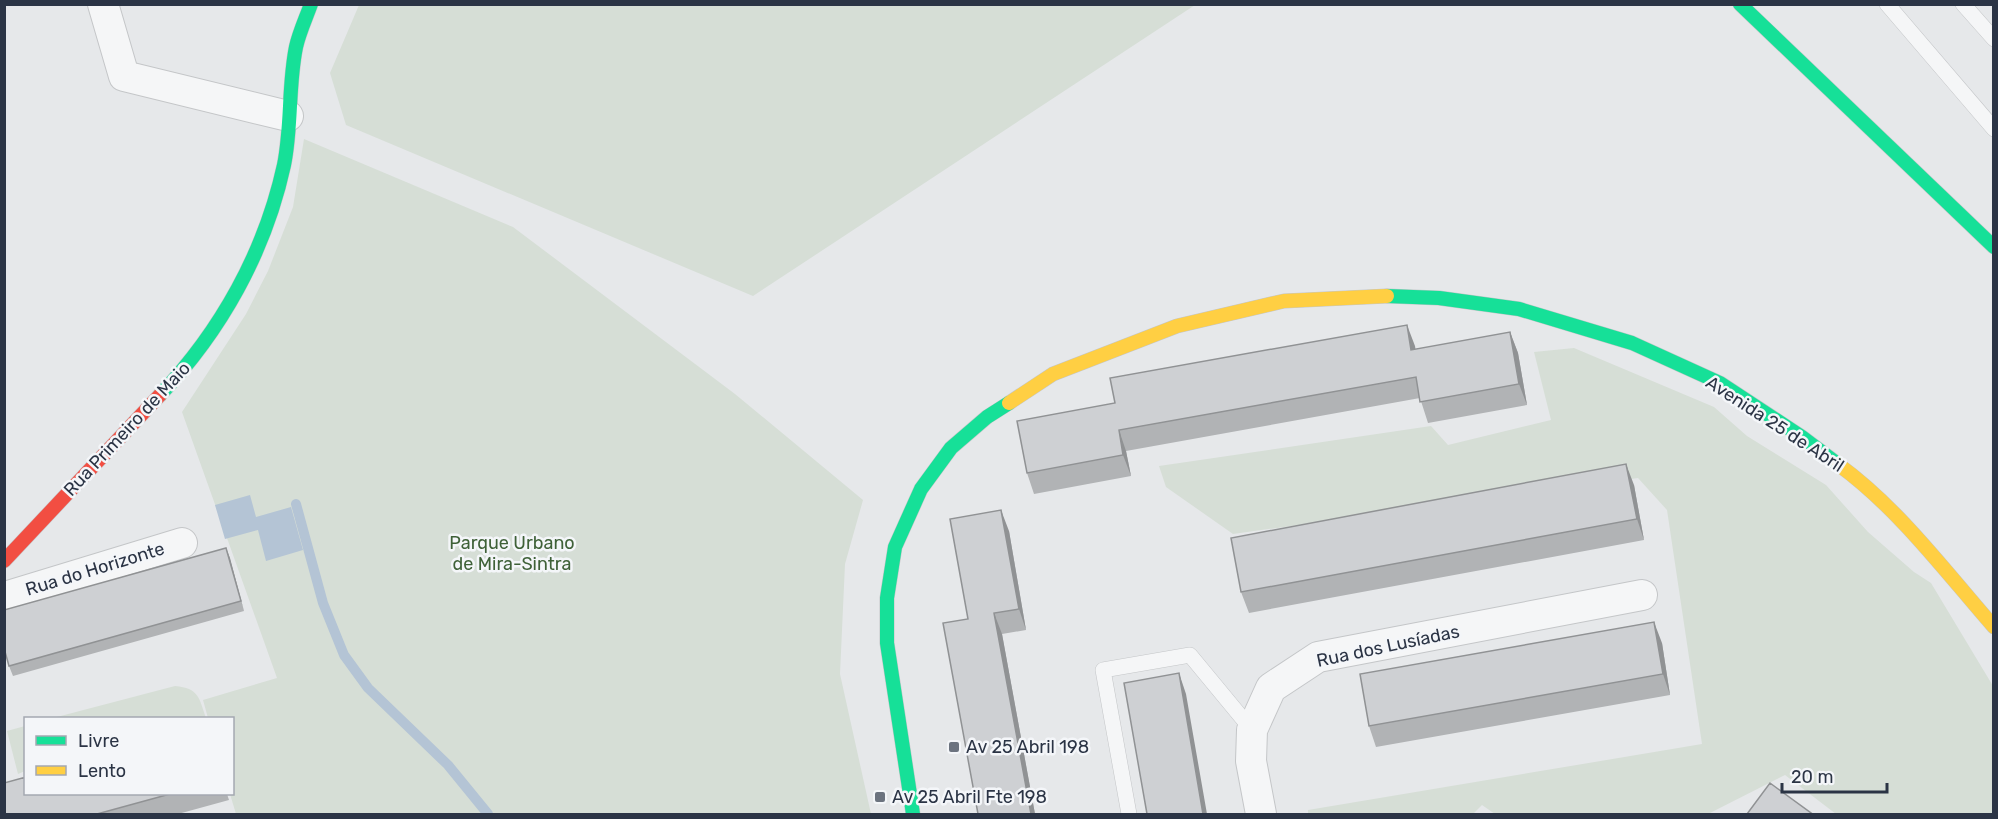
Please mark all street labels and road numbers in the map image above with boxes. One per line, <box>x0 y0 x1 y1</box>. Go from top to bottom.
street label: Rua Primeiro de Maio <box>59 357 195 501</box>
street label: Avenida 25 de Abril <box>1702 371 1848 477</box>
street label: Rua do Horizonte <box>23 537 167 601</box>
street label: Rua dos Lusíadas <box>1315 620 1461 672</box>

